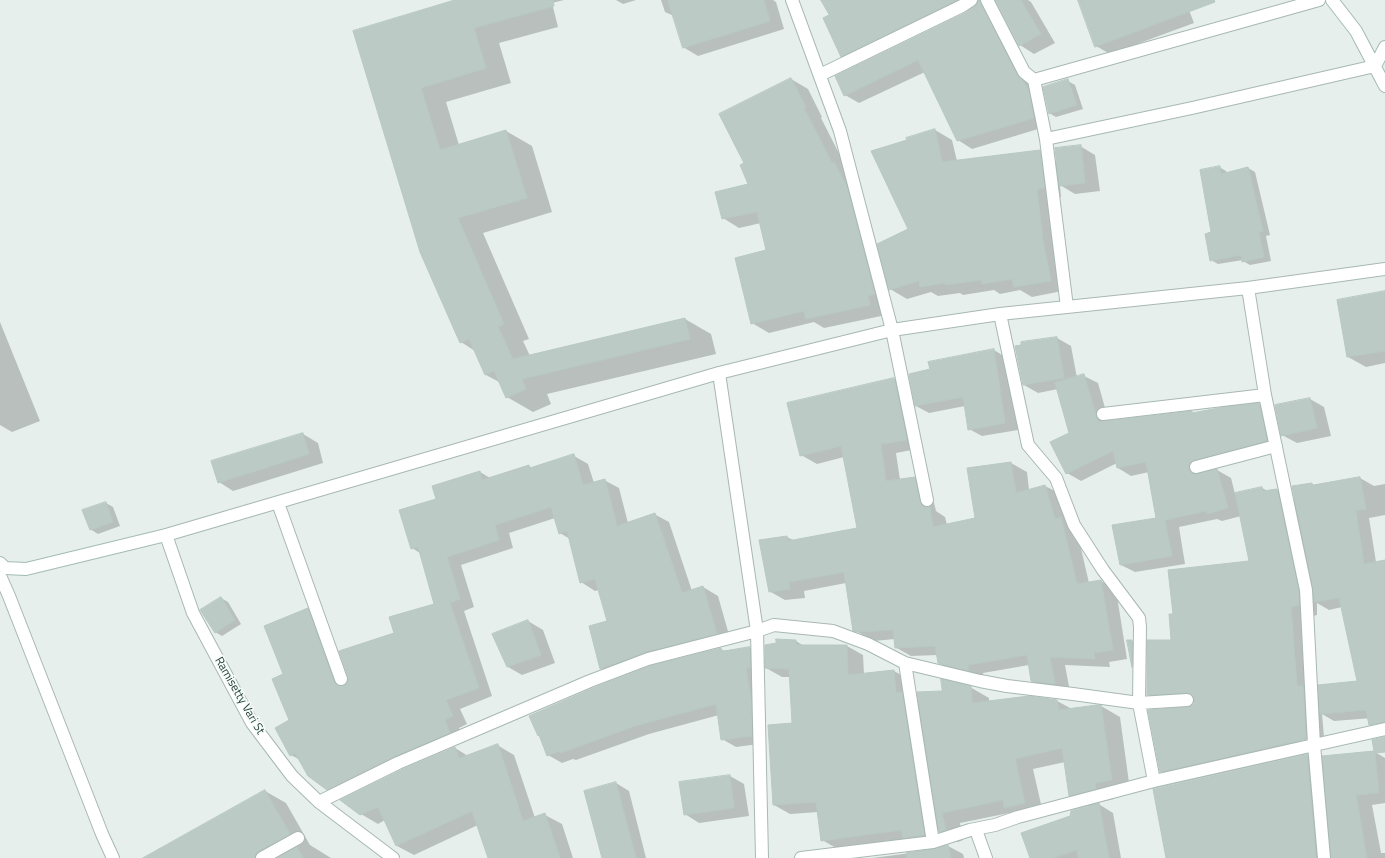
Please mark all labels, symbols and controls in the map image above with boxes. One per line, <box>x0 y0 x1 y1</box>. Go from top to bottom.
street label: Ramisetty Vari St <box>211 655 267 737</box>

